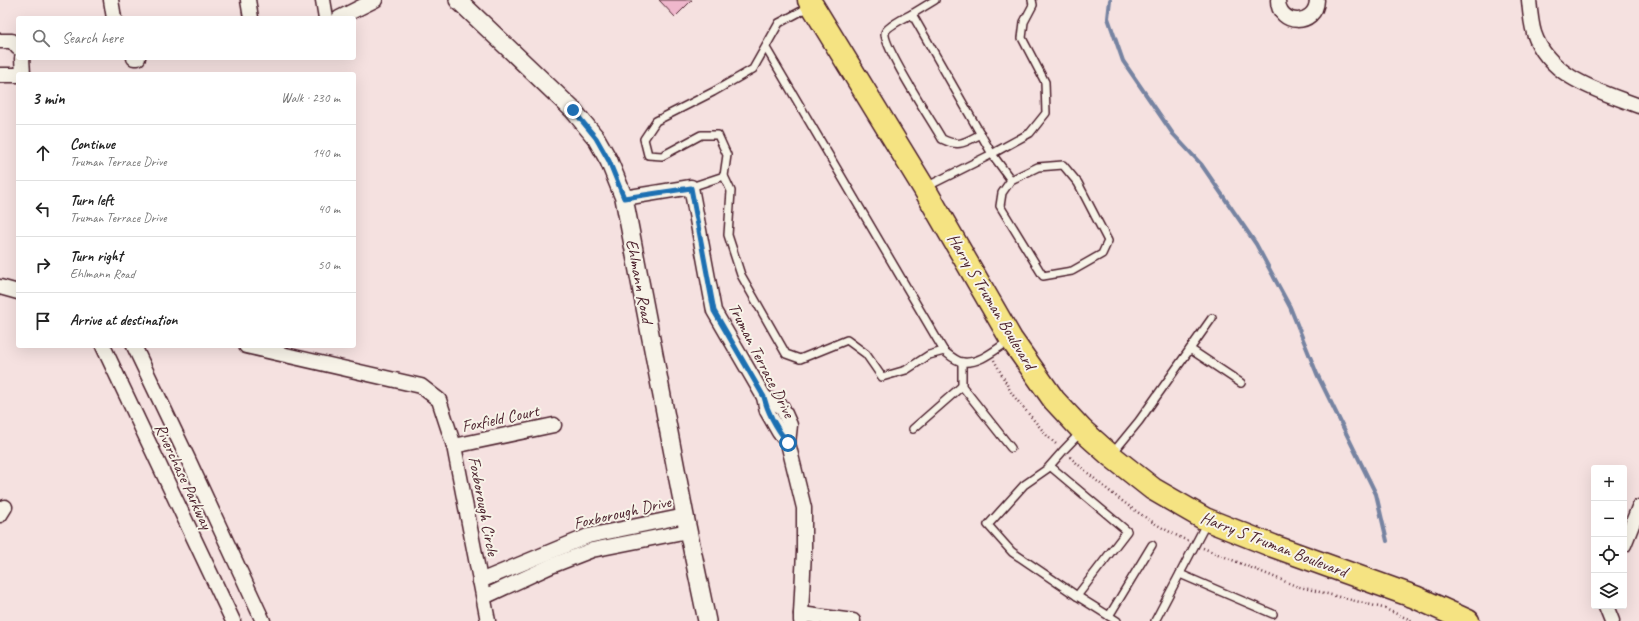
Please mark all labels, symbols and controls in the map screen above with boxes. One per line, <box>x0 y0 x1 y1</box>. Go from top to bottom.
search box <box>16 16 356 60</box>
icon: search <box>30 27 52 49</box>
text: Search here <box>62 29 123 48</box>
text: 3 min <box>32 88 65 109</box>
text: Walk · 230 m <box>281 90 340 106</box>
route end <box>564 101 582 119</box>
text: Continue <box>70 135 115 154</box>
icon: ahead <box>32 142 54 164</box>
text: 140 m <box>312 145 340 161</box>
text: Truman Terrace Drive <box>70 154 167 170</box>
text: Turn left <box>70 191 113 210</box>
icon: left <box>32 198 54 220</box>
text: 40 m <box>318 201 340 217</box>
text: Truman Terrace Drive <box>70 210 167 226</box>
street label: Harry S Truman Boulevard <box>943 229 1042 375</box>
street label: Ehlmann Road <box>621 238 658 327</box>
text: Turn right <box>70 247 123 266</box>
icon: right <box>32 254 54 276</box>
text: 50 m <box>318 257 340 273</box>
text: Ehlmann Road <box>70 266 135 282</box>
street label: Truman Terrace Drive <box>724 299 800 423</box>
icon: arrive <box>32 310 54 332</box>
text: Arrive at destination <box>70 311 177 330</box>
street label: Foxfield Court <box>460 400 543 437</box>
street label: Riverchase Parkway <box>150 420 218 533</box>
route start <box>779 434 797 452</box>
street label: Foxborough Circle <box>464 455 504 559</box>
map controls <box>1591 465 1627 609</box>
button: + <box>1591 465 1627 501</box>
street label: Foxborough Drive <box>571 491 674 534</box>
button: − <box>1591 501 1627 537</box>
street label: Harry S Truman Boulevard <box>1198 507 1352 583</box>
button: locate <box>1591 537 1627 573</box>
button: layers <box>1591 573 1627 609</box>

